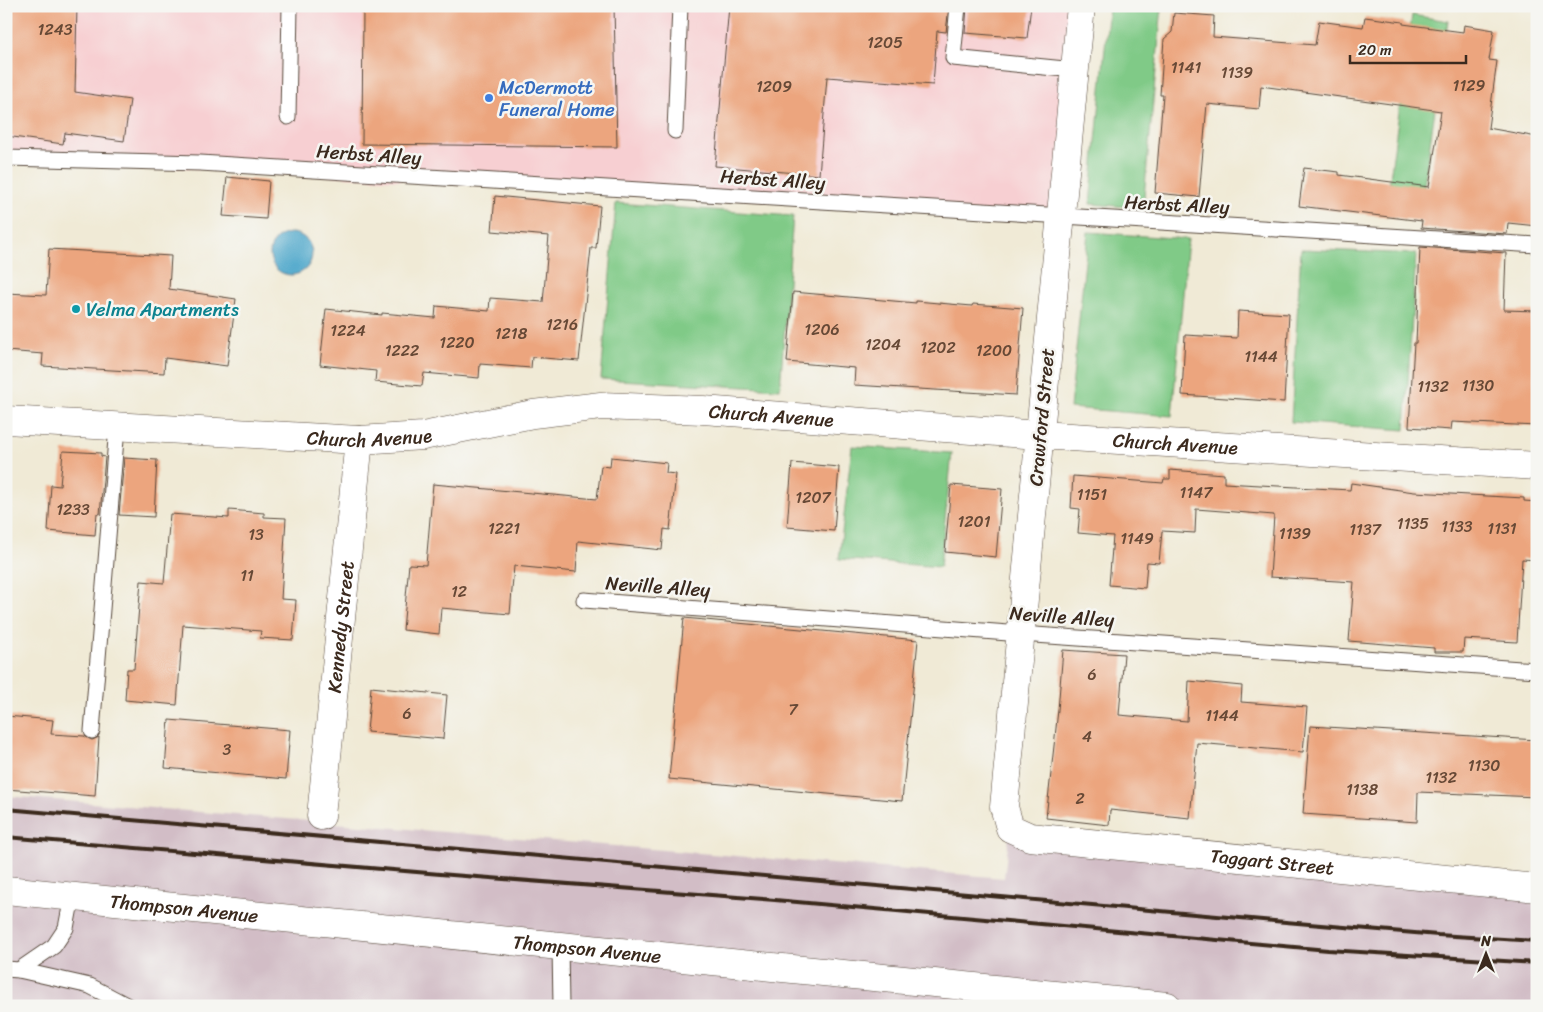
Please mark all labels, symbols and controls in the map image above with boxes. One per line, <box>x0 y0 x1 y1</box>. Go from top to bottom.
house number: 1243 <box>38 15 73 44</box>
house number: 1205 <box>867 28 903 57</box>
scale bar <box>1350 32 1467 64</box>
text: 20 m <box>1358 37 1392 63</box>
house number: 1141 <box>1171 53 1201 82</box>
house number: 1139 <box>1221 58 1253 87</box>
place label: McDermott Funeral Home <box>499 71 615 126</box>
house number: 1129 <box>1453 71 1486 100</box>
house number: 1209 <box>756 72 792 101</box>
marker: McDermott Funeral Home <box>483 92 495 104</box>
street label: Herbst Alley <box>315 134 423 175</box>
street label: Herbst Alley <box>719 159 827 200</box>
street label: Herbst Alley <box>1124 185 1230 224</box>
place label: Velma Apartments <box>86 293 239 326</box>
marker: Velma Apartments <box>70 303 82 315</box>
house number: 1216 <box>546 310 578 339</box>
house number: 1206 <box>804 315 840 344</box>
house number: 1224 <box>330 316 366 345</box>
house number: 1218 <box>495 319 528 348</box>
house number: 1220 <box>439 328 475 357</box>
house number: 1204 <box>865 330 901 359</box>
house number: 1202 <box>920 333 956 362</box>
house number: 1222 <box>385 336 419 365</box>
house number: 1200 <box>976 336 1012 365</box>
house number: 1144 <box>1244 342 1278 371</box>
street label: Crawford Street <box>1019 347 1064 487</box>
house number: 1130 <box>1462 371 1494 400</box>
house number: 1132 <box>1417 372 1449 401</box>
street label: Church Avenue <box>708 394 835 437</box>
street label: Church Avenue <box>306 419 435 457</box>
street label: Church Avenue <box>1112 424 1239 464</box>
house number: 1147 <box>1180 478 1213 507</box>
house number: 1151 <box>1077 480 1107 509</box>
house number: 1207 <box>795 483 832 512</box>
house number: 1233 <box>56 495 90 524</box>
house number: 1201 <box>957 507 991 536</box>
house number: 1135 <box>1397 509 1429 538</box>
house number: 1133 <box>1441 512 1473 541</box>
house number: 1221 <box>488 514 520 543</box>
house number: 1131 <box>1487 514 1517 543</box>
house number: 1137 <box>1349 515 1382 544</box>
house number: 1139 <box>1279 519 1311 548</box>
house number: 13 <box>248 520 264 549</box>
house number: 1149 <box>1120 524 1154 553</box>
street label: Kennedy Street <box>318 559 364 695</box>
house number: 11 <box>240 561 254 590</box>
street label: Neville Alley <box>605 566 712 607</box>
house number: 12 <box>451 577 467 606</box>
street label: Neville Alley <box>1009 596 1116 637</box>
house number: 6 <box>1087 660 1097 689</box>
house number: 7 <box>788 695 798 724</box>
house number: 6 <box>402 699 412 728</box>
house number: 1144 <box>1205 701 1239 730</box>
house number: 4 <box>1082 722 1092 751</box>
house number: 3 <box>223 735 232 764</box>
house number: 1130 <box>1468 751 1500 780</box>
house number: 1132 <box>1425 763 1457 792</box>
house number: 1138 <box>1346 775 1378 804</box>
house number: 2 <box>1075 784 1085 813</box>
street label: Taggart Street <box>1209 839 1336 885</box>
street label: Thompson Avenue <box>108 885 260 932</box>
street label: Thompson Avenue <box>511 925 663 973</box>
text: N <box>1480 929 1491 954</box>
north arrow <box>1460 930 1510 980</box>

